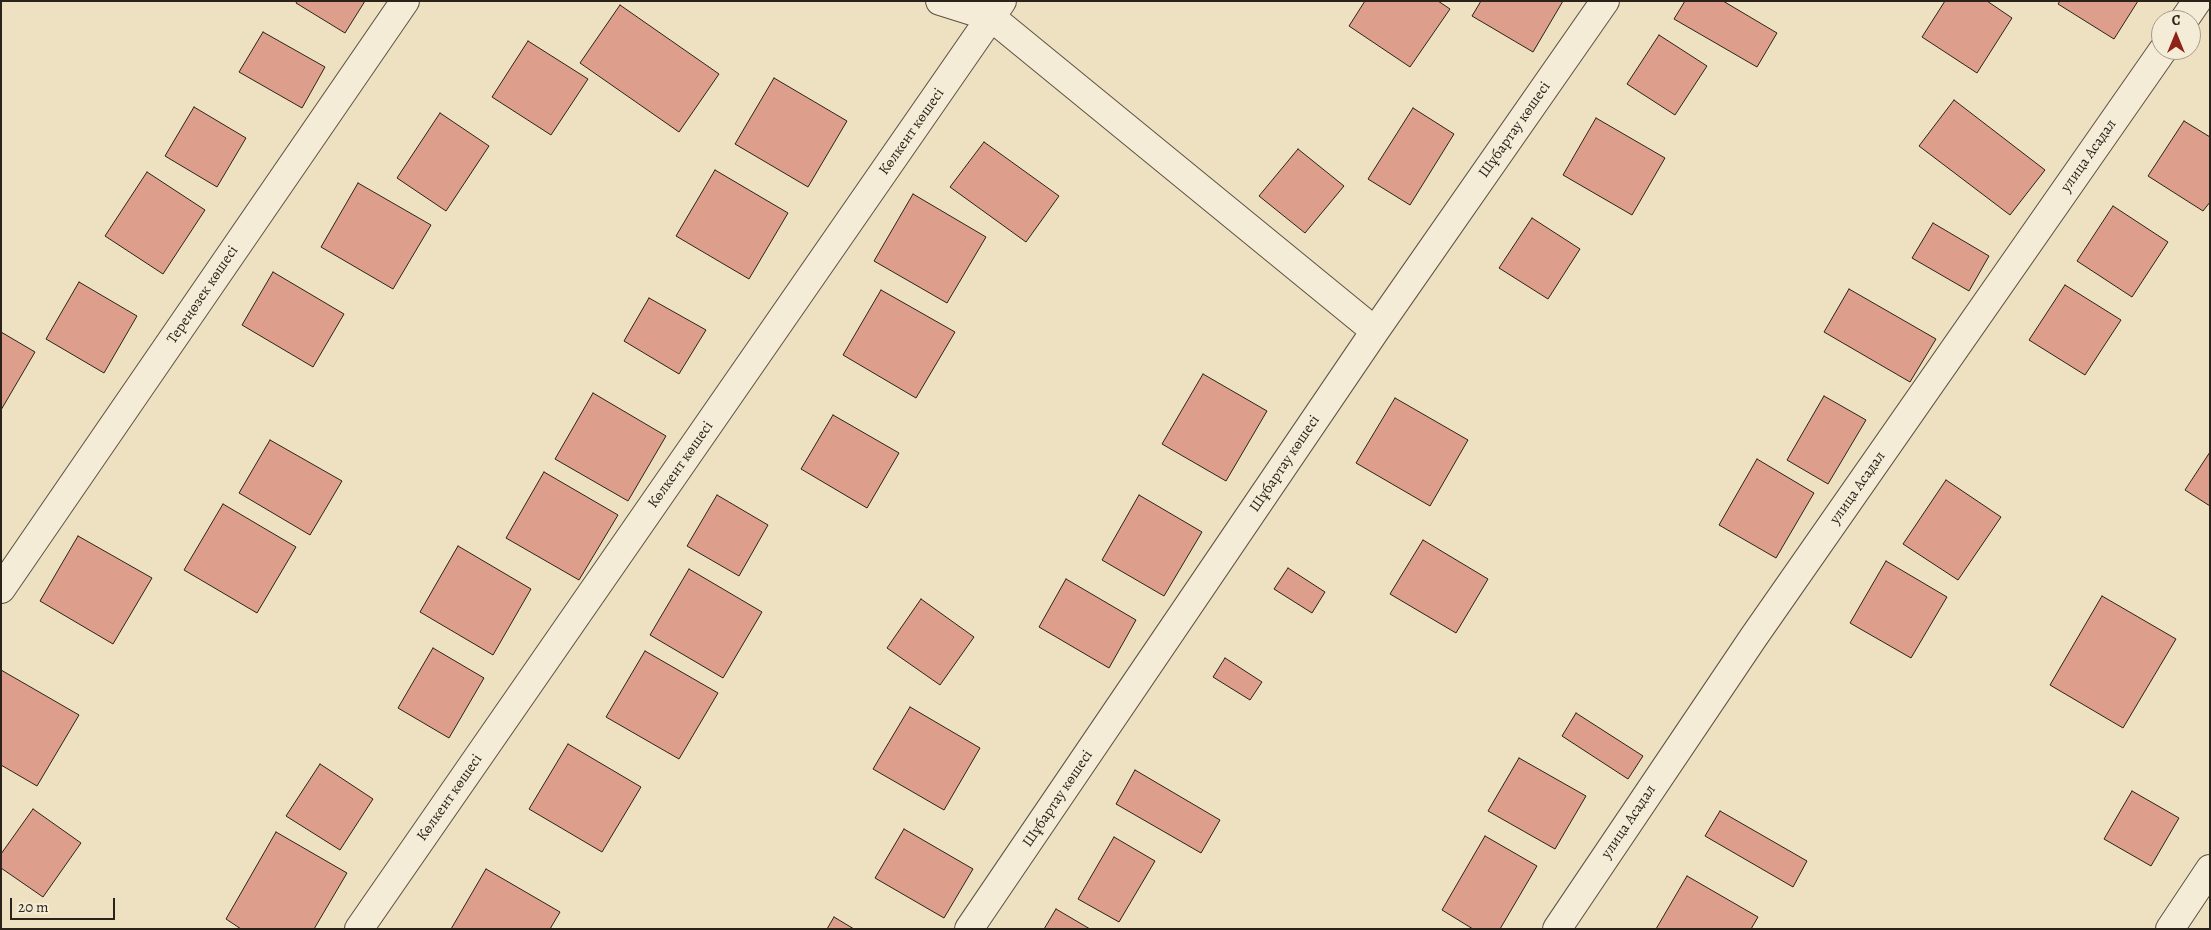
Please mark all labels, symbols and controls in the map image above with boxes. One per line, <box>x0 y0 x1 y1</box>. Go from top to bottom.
north arrow <box>2151 10 2201 60</box>
text: С <box>2172 11 2180 30</box>
street label: Шұбартау көшесі <box>1475 79 1555 181</box>
street label: Көлкент көшесі <box>875 85 949 179</box>
street label: улица Асадал <box>2057 116 2121 196</box>
street label: Тереңөзек көшесі <box>164 243 242 347</box>
street label: Шұбартау көшесі <box>1246 412 1324 516</box>
street label: Көлкент көшесі <box>644 418 718 512</box>
street label: улица Асадал <box>1826 448 1890 528</box>
street label: Шұбартау көшесі <box>1019 747 1097 851</box>
street label: Көлкент көшесі <box>413 751 487 845</box>
street label: улица Асадал <box>1598 782 1660 862</box>
scale bar <box>12 888 118 920</box>
text: 20 m <box>18 897 49 917</box>

